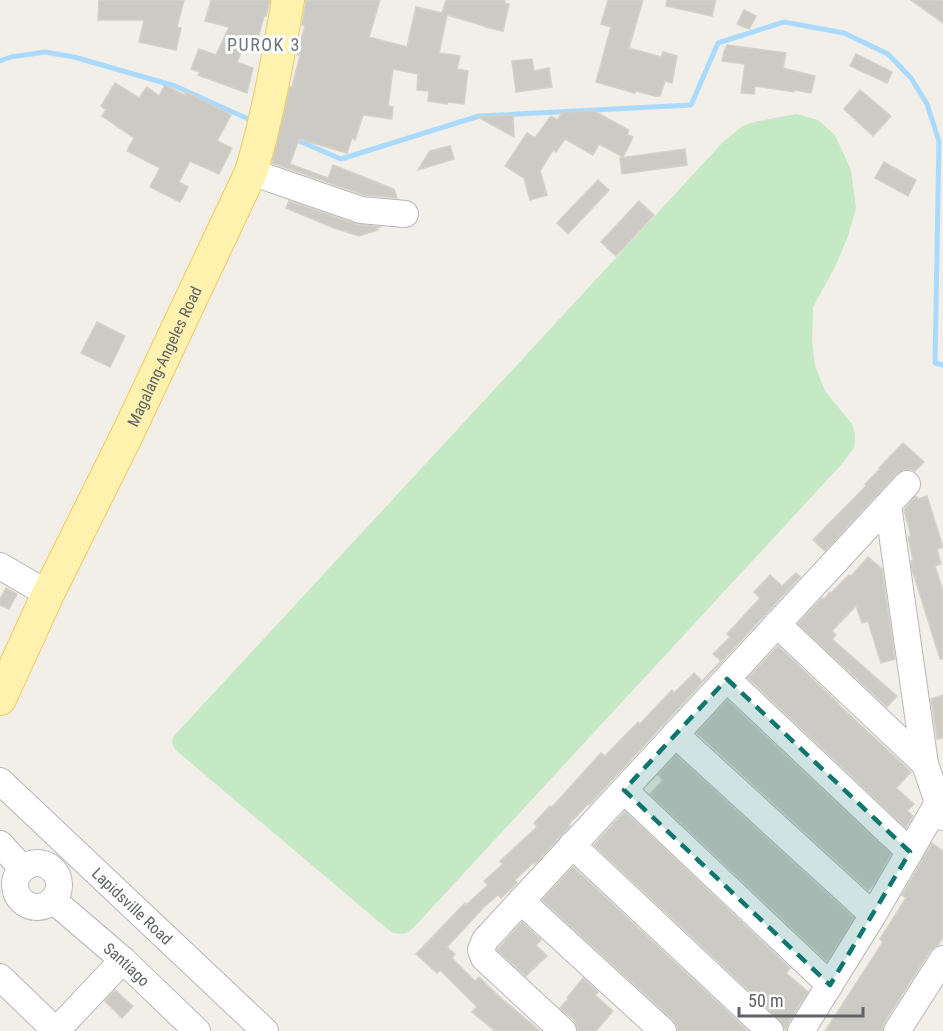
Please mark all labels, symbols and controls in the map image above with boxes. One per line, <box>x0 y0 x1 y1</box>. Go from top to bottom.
district label: PUROK 3 <box>227 34 301 55</box>
street label: Magalang-Angeles Road <box>123 283 205 430</box>
street label: Lapidsville Road <box>88 864 176 948</box>
street label: Santiago <box>100 938 154 990</box>
scale bar <box>739 980 864 1018</box>
text: 50 m <box>748 990 783 1011</box>

